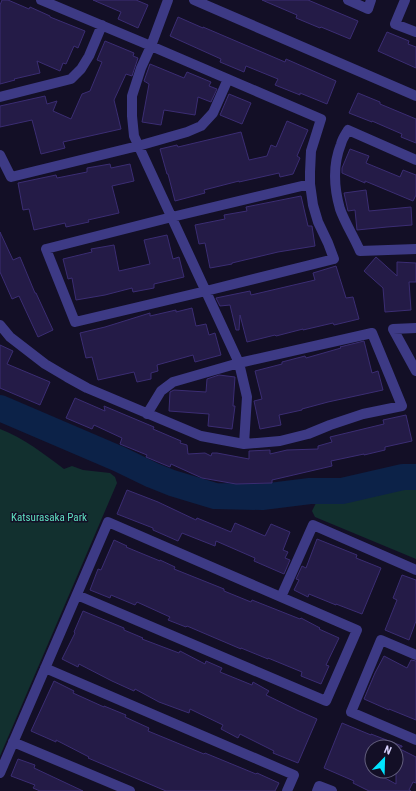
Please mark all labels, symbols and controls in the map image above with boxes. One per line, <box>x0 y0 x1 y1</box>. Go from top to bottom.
park label: Katsurasaka Park <box>11 511 87 524</box>
north arrow <box>364 739 404 779</box>
text: N <box>382 743 394 758</box>

